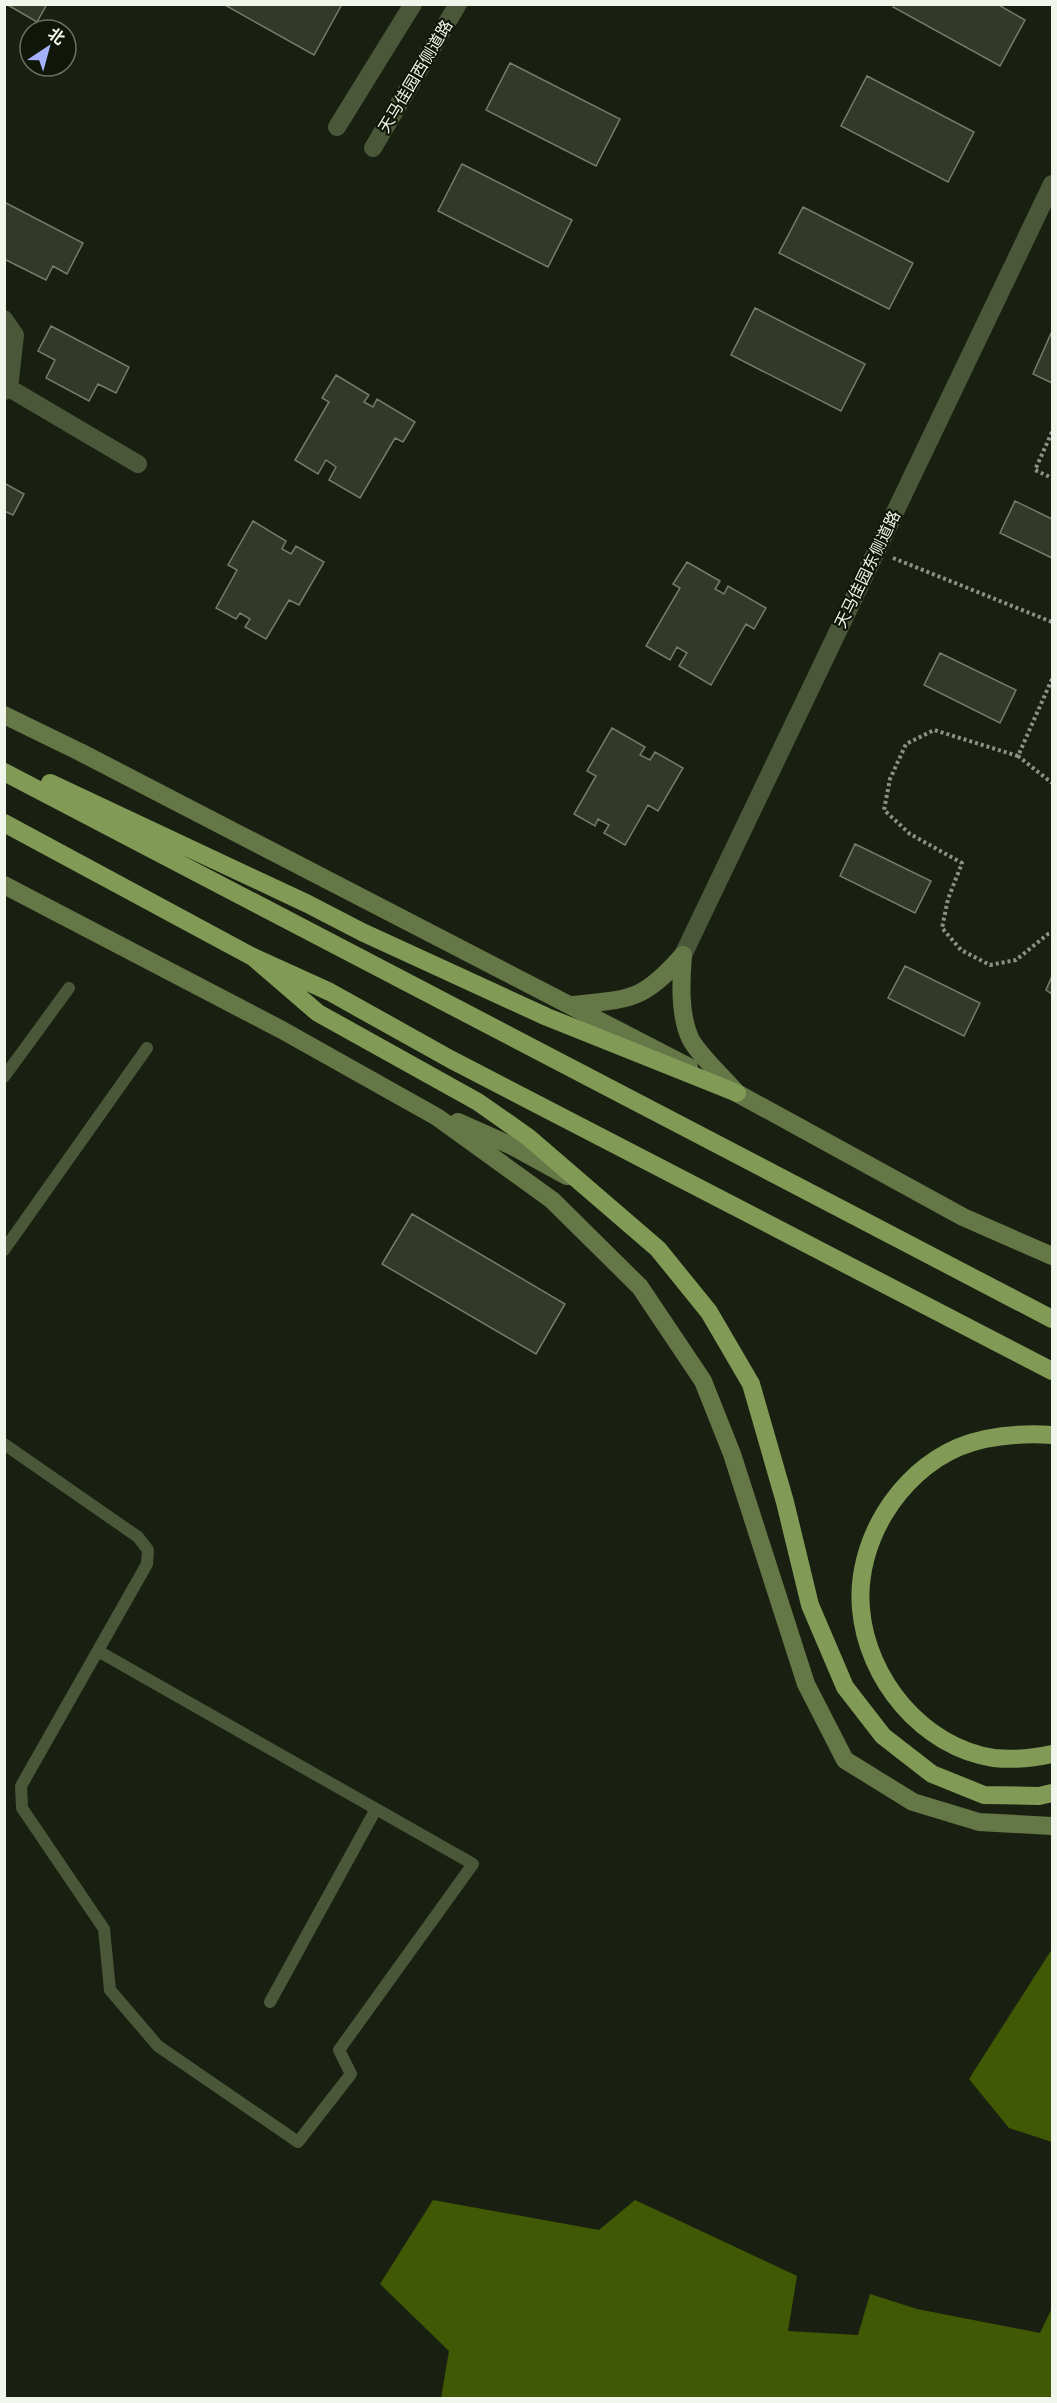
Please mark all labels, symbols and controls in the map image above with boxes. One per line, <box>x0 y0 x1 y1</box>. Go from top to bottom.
street label: 天马佳园西侧道路 <box>374 16 456 136</box>
north arrow <box>18 18 78 78</box>
text: 北 <box>45 24 69 48</box>
street label: 天马佳园东侧道路 <box>831 508 903 630</box>

